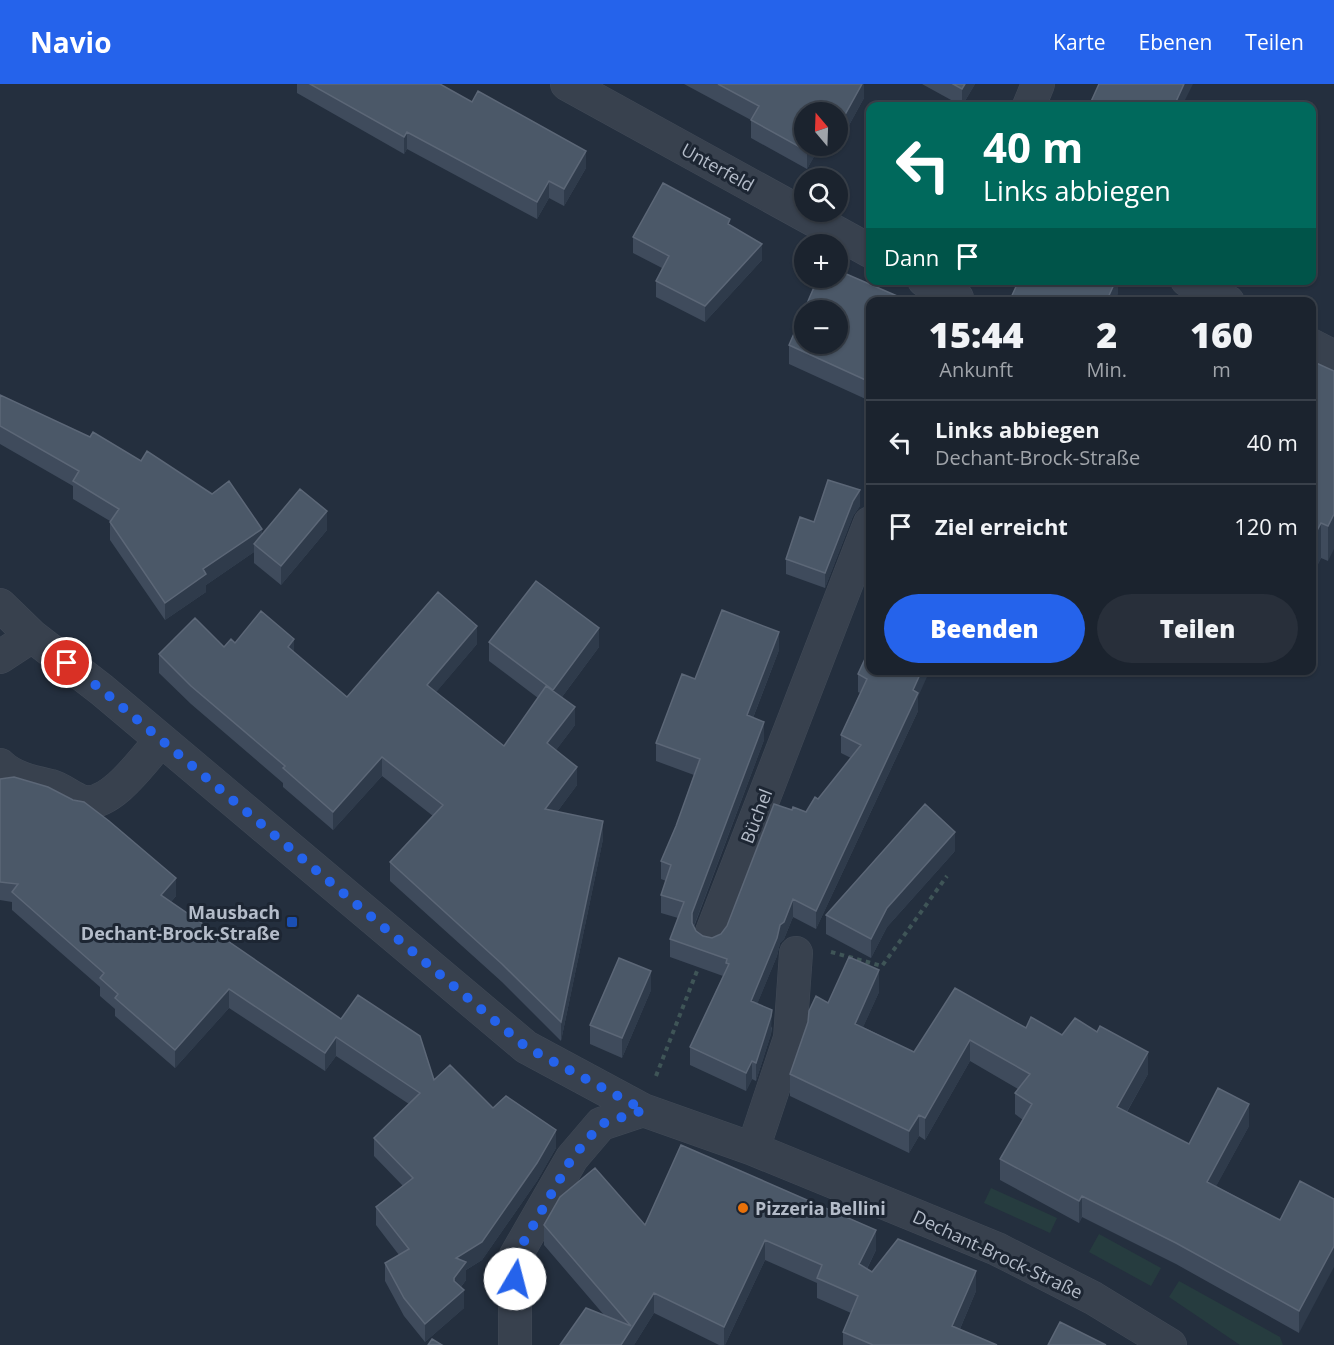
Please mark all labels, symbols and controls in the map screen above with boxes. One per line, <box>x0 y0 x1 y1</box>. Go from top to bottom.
text: Navio <box>30 23 111 61</box>
text: Karte <box>1053 28 1106 56</box>
text: Ebenen <box>1139 28 1212 56</box>
text: Teilen <box>1245 28 1304 56</box>
north arrow <box>794 102 848 156</box>
map controls <box>794 102 848 354</box>
text: 40 m <box>983 118 1083 175</box>
icon: left <box>884 126 962 204</box>
street label: Unterfeld <box>677 137 759 197</box>
button: search <box>794 168 848 222</box>
text: Links abbiegen <box>983 172 1171 209</box>
button: + <box>794 234 848 288</box>
icon: arrive <box>951 240 984 273</box>
text: Dann <box>884 242 939 272</box>
button: − <box>794 300 848 354</box>
text: 15:44 <box>929 310 1024 359</box>
text: 2 <box>1096 310 1117 359</box>
text: 160 <box>1190 310 1253 359</box>
text: Ankunft <box>939 356 1013 383</box>
text: Min. <box>1086 356 1127 383</box>
text: m <box>1212 356 1231 383</box>
text: Links abbiegen <box>935 414 1100 444</box>
icon: left <box>884 426 917 459</box>
text: 40 m <box>1247 427 1298 457</box>
text: Dechant-Brock-Straße <box>935 444 1140 471</box>
icon: arrive <box>884 510 917 543</box>
text: Ziel erreicht <box>935 511 1068 541</box>
text: 120 m <box>1234 511 1298 541</box>
button: Beenden <box>884 594 1085 663</box>
button: Teilen <box>1097 594 1298 663</box>
pin <box>41 637 92 688</box>
icon: arrive <box>50 646 83 679</box>
street label: Büchel <box>735 785 777 847</box>
place label: Mausbach Dechant-Brock-Straße <box>81 900 280 945</box>
marker: Mausbach Dechant-Brock-Straße <box>285 915 299 929</box>
place label: Pizzeria Bellini <box>755 1196 886 1220</box>
marker: Pizzeria Bellini <box>736 1201 750 1215</box>
street label: Dechant-Brock-Straße <box>909 1204 1087 1304</box>
position arrow <box>483 1247 547 1311</box>

